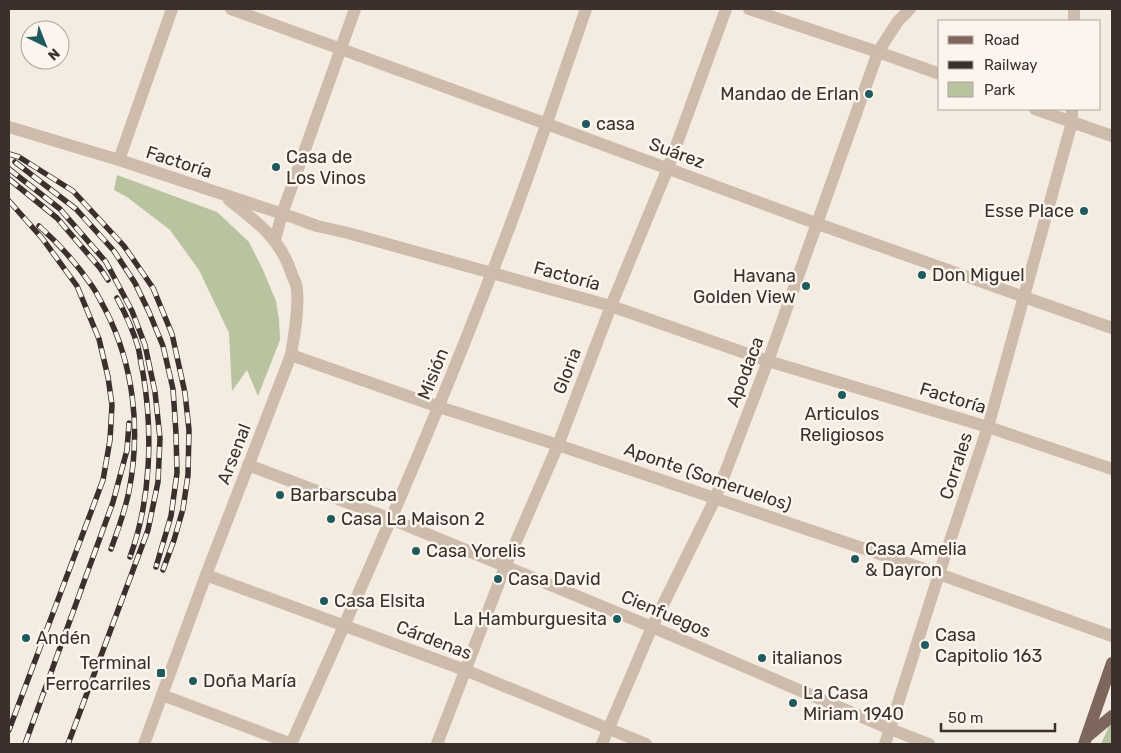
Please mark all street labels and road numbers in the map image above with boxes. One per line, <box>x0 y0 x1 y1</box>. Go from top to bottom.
street label: Suárez <box>646 133 708 173</box>
street label: Factoría <box>143 141 215 183</box>
street label: Factoría <box>531 257 603 295</box>
street label: Apodaca <box>722 334 768 410</box>
street label: Misión <box>413 345 453 403</box>
street label: Gloria <box>548 345 586 397</box>
street label: Factoría <box>917 377 989 419</box>
street label: Arsenal <box>212 420 256 488</box>
street label: Corrales <box>935 430 977 502</box>
street label: Aponte (Someruelos) <box>621 438 795 516</box>
street label: Cienfuegos <box>618 585 714 643</box>
street label: Cárdenas <box>393 616 475 664</box>

